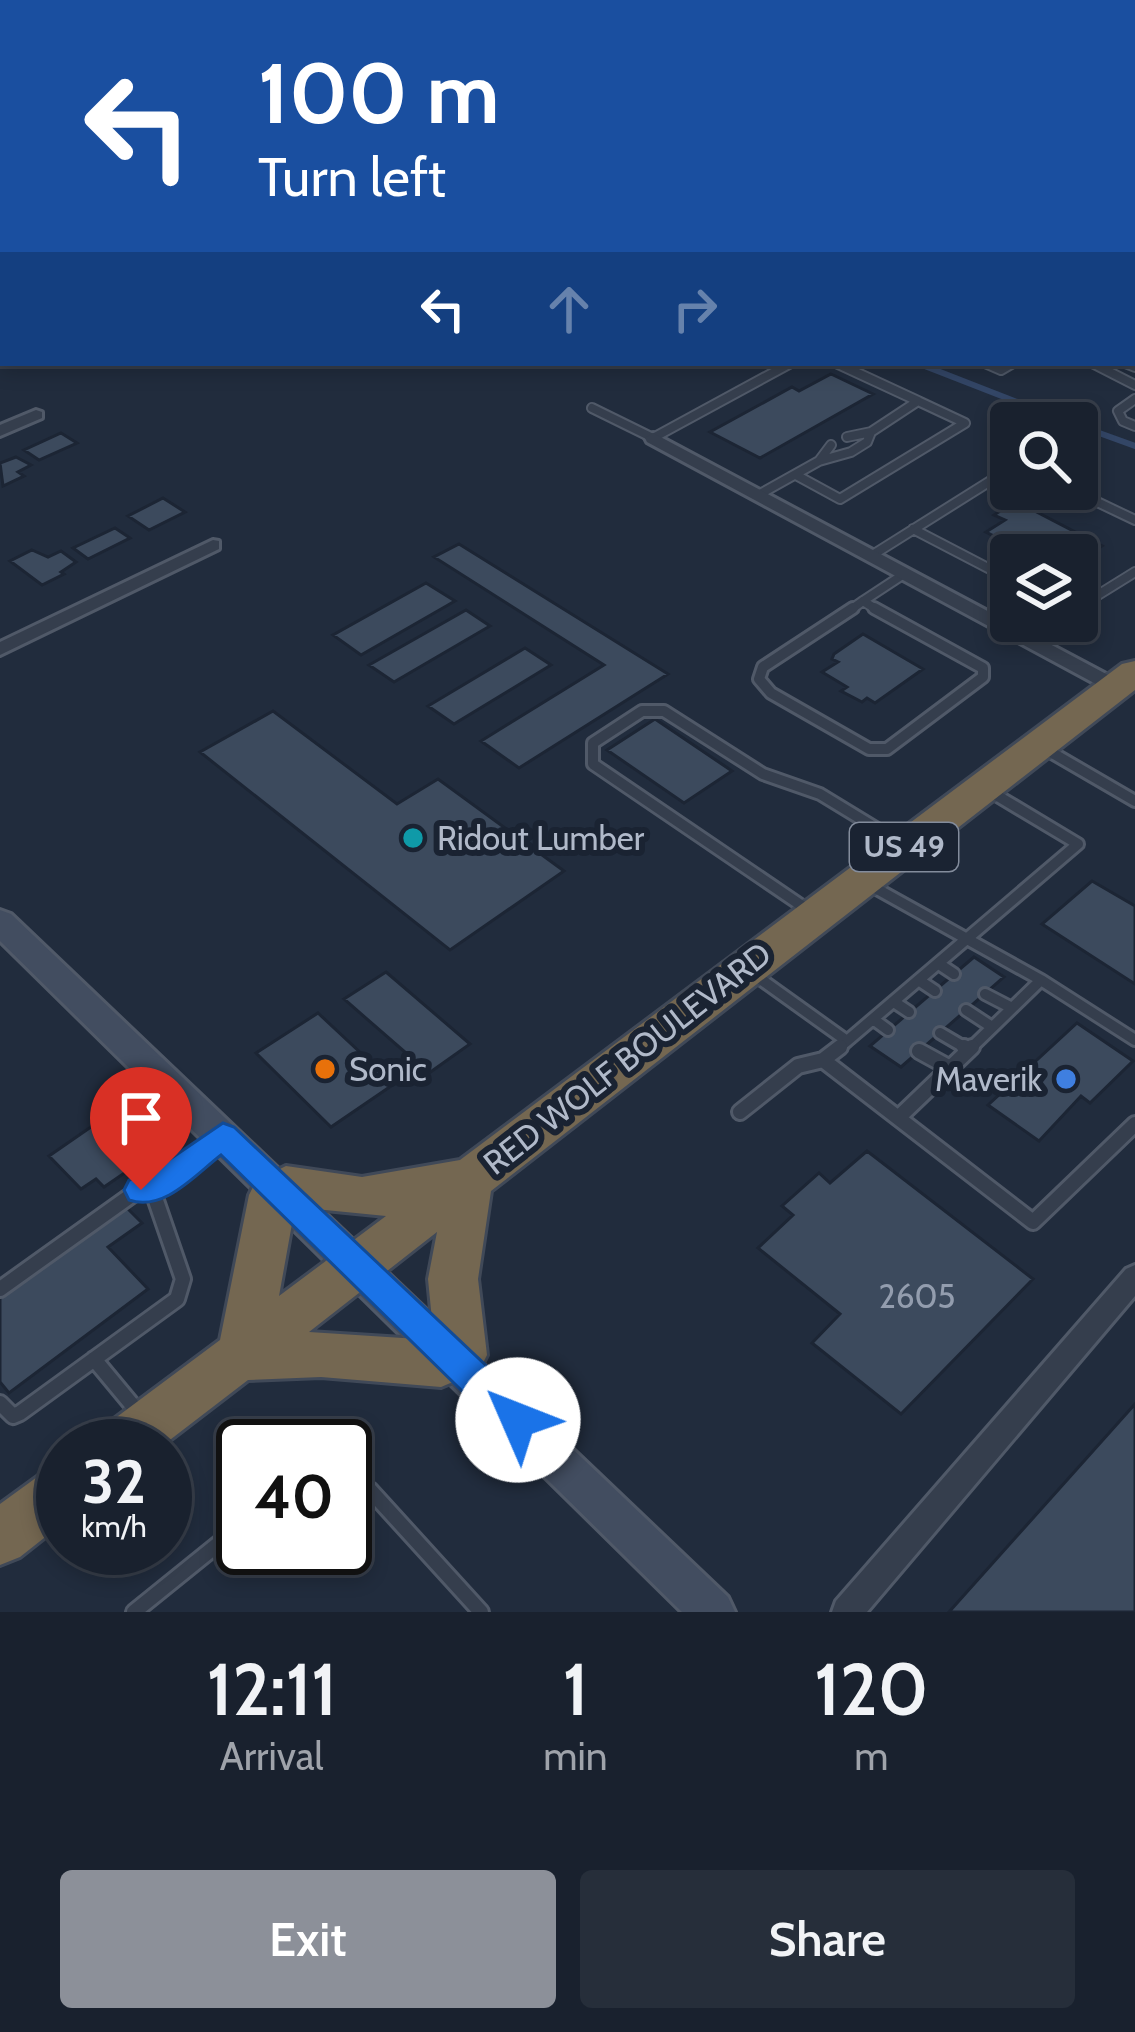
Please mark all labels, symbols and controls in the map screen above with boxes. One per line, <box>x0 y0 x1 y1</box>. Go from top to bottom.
text: 100 m <box>258 42 500 144</box>
icon: left <box>60 48 216 204</box>
text: Turn left <box>258 144 446 210</box>
icon: left <box>410 276 476 342</box>
icon: ahead <box>536 276 602 342</box>
icon: right <box>662 276 728 342</box>
map controls <box>990 402 1098 642</box>
button: search <box>990 402 1098 510</box>
button: layers <box>990 534 1098 642</box>
place label: Ridout Lumber <box>437 818 645 858</box>
road number: US 49 <box>850 823 958 871</box>
marker: Ridout Lumber <box>400 825 426 851</box>
street label: RED WOLF BOULEVARD <box>475 933 779 1183</box>
place label: Sonic <box>349 1049 427 1089</box>
marker: Sonic <box>312 1056 338 1082</box>
place label: Maverik <box>935 1059 1042 1099</box>
marker: Maverik <box>1053 1066 1079 1092</box>
pin <box>90 1067 192 1190</box>
icon: arrive <box>108 1085 174 1151</box>
house number: 2605 <box>879 1276 955 1316</box>
position arrow <box>455 1357 581 1483</box>
speed limit sign: 40 <box>216 1419 372 1575</box>
text: 32 <box>82 1445 146 1518</box>
text: km/h <box>81 1508 147 1545</box>
text: 12:11 <box>207 1646 337 1733</box>
text: 1 <box>563 1646 588 1733</box>
text: 120 <box>814 1646 928 1733</box>
text: Arrival <box>220 1732 324 1780</box>
text: min <box>543 1732 608 1780</box>
text: m <box>854 1732 888 1780</box>
button: Exit <box>60 1870 556 2008</box>
button: Share <box>580 1870 1075 2008</box>

